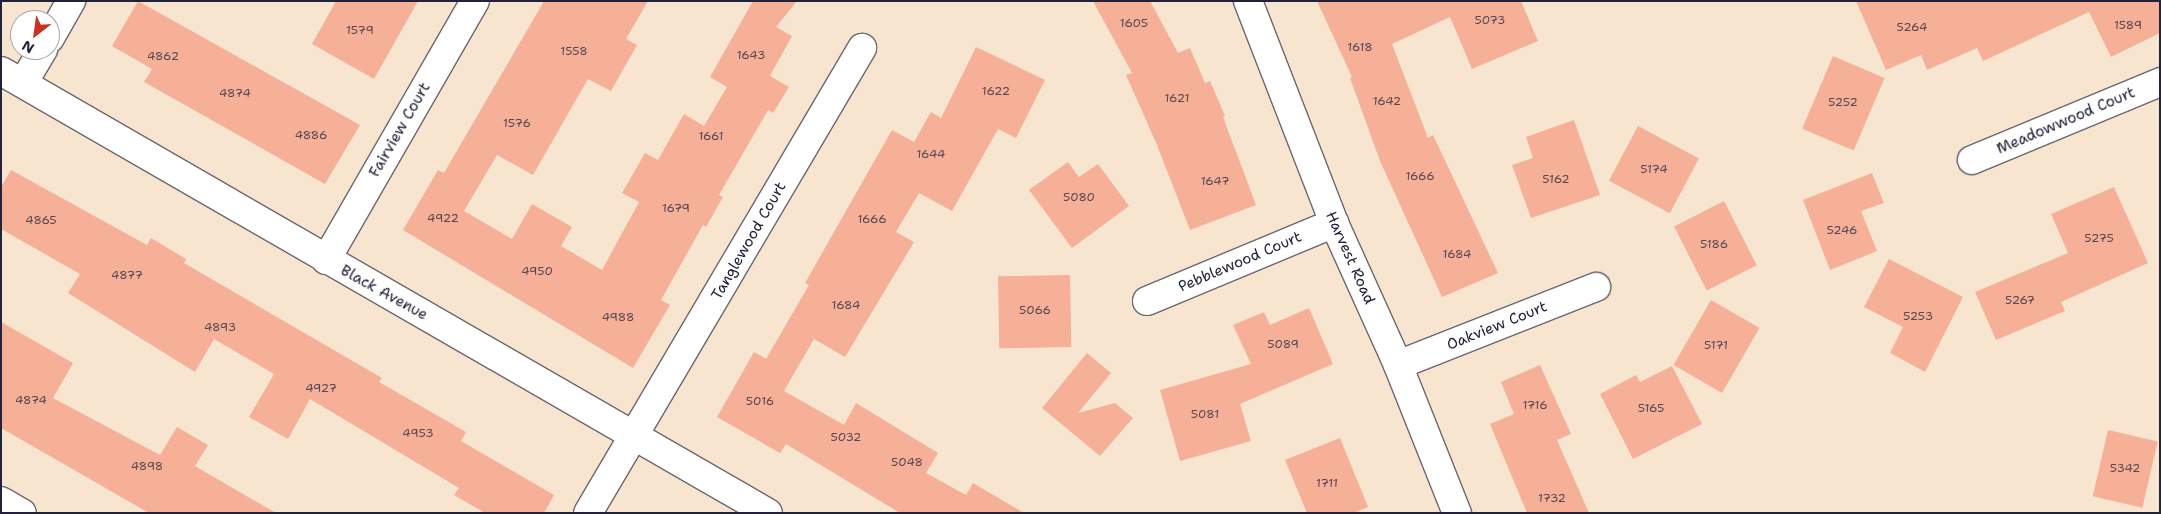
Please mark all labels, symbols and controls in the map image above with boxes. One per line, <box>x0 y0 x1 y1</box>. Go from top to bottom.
north arrow <box>10 10 60 60</box>
house number: 5073 <box>1475 14 1505 28</box>
house number: 1605 <box>1120 17 1148 31</box>
house number: 1589 <box>2114 19 2142 33</box>
house number: 5264 <box>1897 21 1927 35</box>
house number: 1579 <box>346 24 374 38</box>
text: N <box>19 37 37 58</box>
house number: 1618 <box>1347 41 1373 55</box>
house number: 1558 <box>560 45 588 59</box>
house number: 1643 <box>737 49 765 63</box>
house number: 4862 <box>147 50 179 64</box>
street label: Fairview Court <box>366 80 434 180</box>
street label: Meadowwood Court <box>1994 84 2138 158</box>
house number: 1622 <box>982 85 1010 99</box>
house number: 4874 <box>219 87 251 101</box>
house number: 1621 <box>1164 92 1190 106</box>
house number: 1642 <box>1373 95 1401 109</box>
house number: 5252 <box>1828 96 1858 110</box>
house number: 1576 <box>503 117 531 131</box>
house number: 4886 <box>295 129 327 143</box>
house number: 1661 <box>698 130 724 144</box>
house number: 1644 <box>916 148 946 162</box>
house number: 5174 <box>1640 163 1668 177</box>
house number: 1666 <box>1405 170 1435 184</box>
house number: 5162 <box>1542 173 1570 187</box>
house number: 1647 <box>1201 175 1229 189</box>
street label: Tanglewood Court <box>708 179 790 303</box>
house number: 5080 <box>1063 191 1095 205</box>
house number: 1679 <box>662 202 690 216</box>
street label: Harvest Road <box>1322 209 1378 307</box>
house number: 4922 <box>427 212 459 226</box>
house number: 1666 <box>857 213 887 227</box>
house number: 4865 <box>25 214 57 228</box>
house number: 5246 <box>1827 224 1857 238</box>
street label: Pebblewood Court <box>1176 228 1304 296</box>
house number: 5275 <box>2084 232 2114 246</box>
house number: 5186 <box>1700 238 1728 252</box>
house number: 1684 <box>1443 248 1471 262</box>
street label: Black Avenue <box>337 262 431 324</box>
house number: 4950 <box>521 265 553 279</box>
house number: 4877 <box>111 269 143 283</box>
house number: 5267 <box>2005 294 2035 308</box>
street label: Oakview Court <box>1444 298 1550 354</box>
house number: 1684 <box>832 299 860 313</box>
house number: 5066 <box>1019 304 1051 318</box>
house number: 5253 <box>1903 310 1933 324</box>
house number: 4988 <box>602 311 634 325</box>
house number: 4893 <box>204 321 236 335</box>
house number: 5089 <box>1267 338 1299 352</box>
house number: 5171 <box>1704 339 1728 353</box>
house number: 4927 <box>305 382 337 396</box>
house number: 4874 <box>15 394 47 408</box>
house number: 5016 <box>746 395 774 409</box>
house number: 1716 <box>1522 399 1548 413</box>
house number: 5165 <box>1638 402 1664 416</box>
house number: 5081 <box>1191 408 1219 422</box>
house number: 4953 <box>402 427 434 441</box>
house number: 5032 <box>830 431 862 445</box>
house number: 5048 <box>891 456 923 470</box>
house number: 4898 <box>131 460 163 474</box>
house number: 5342 <box>2110 462 2140 476</box>
house number: 1711 <box>1316 477 1338 491</box>
house number: 1732 <box>1538 492 1566 506</box>

